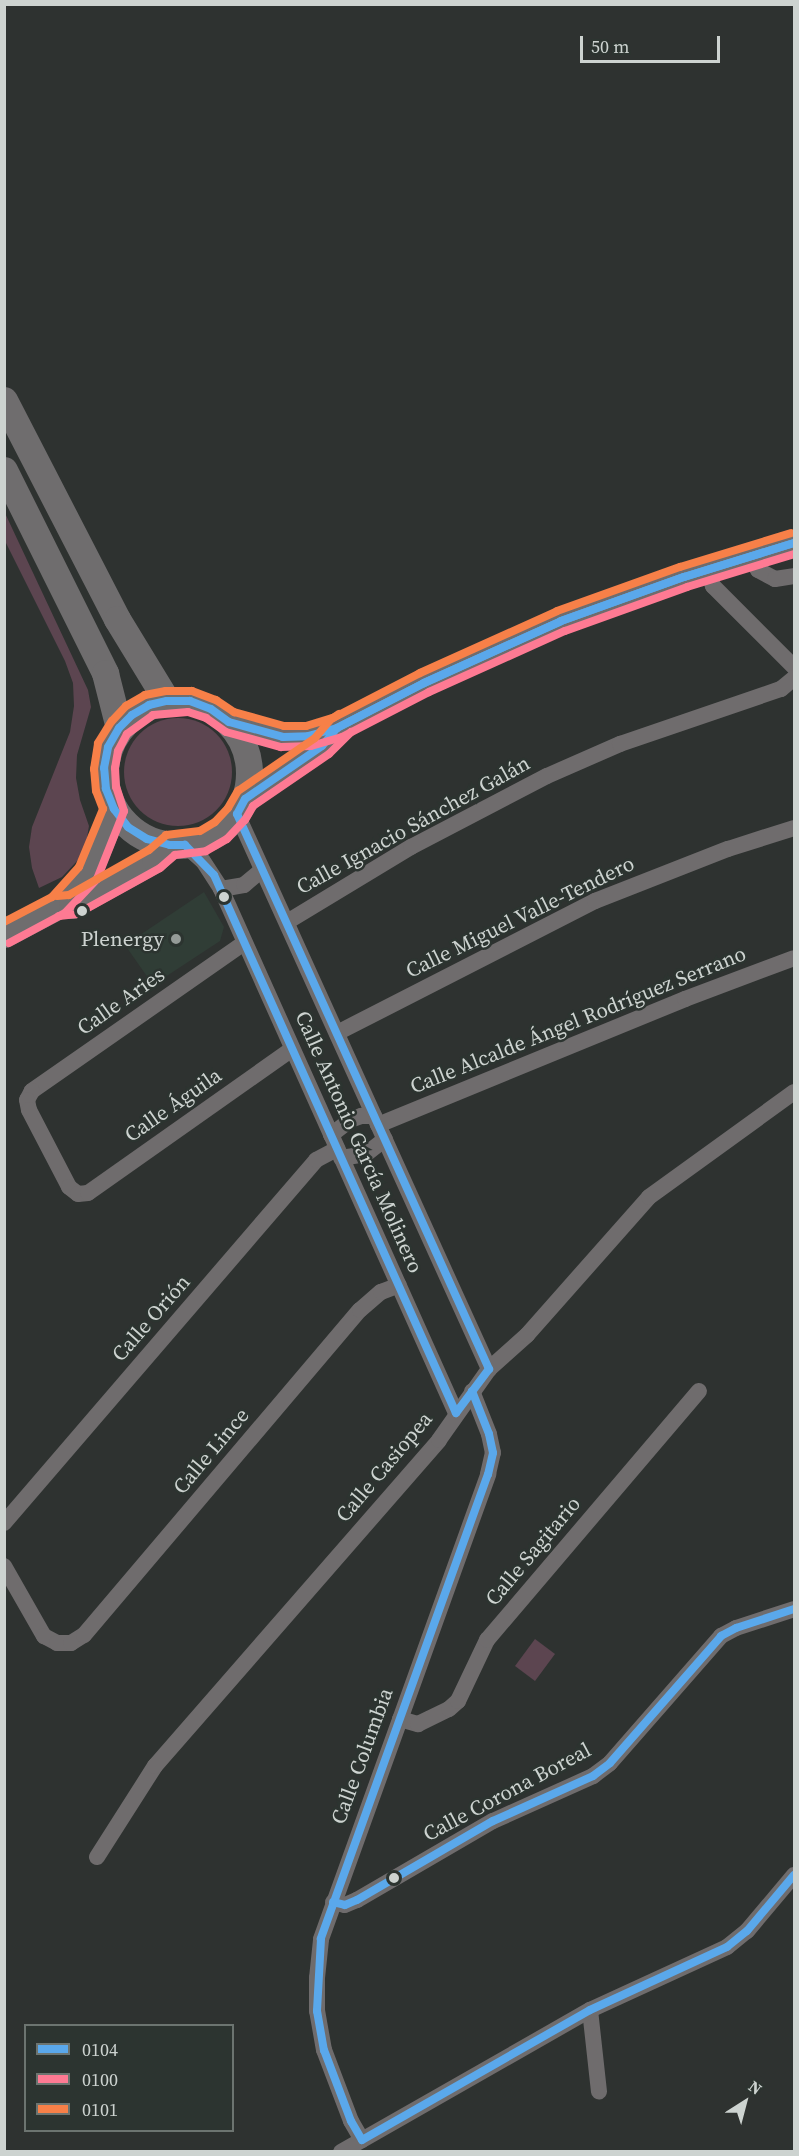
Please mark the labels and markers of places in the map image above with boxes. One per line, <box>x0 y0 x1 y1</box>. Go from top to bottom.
unlabelled marker <box>218 891 230 903</box>
unlabelled marker <box>76 905 88 917</box>
place label: Plenergy <box>81 926 164 952</box>
marker: Plenergy <box>169 932 183 946</box>
unlabelled marker <box>388 1872 400 1884</box>

